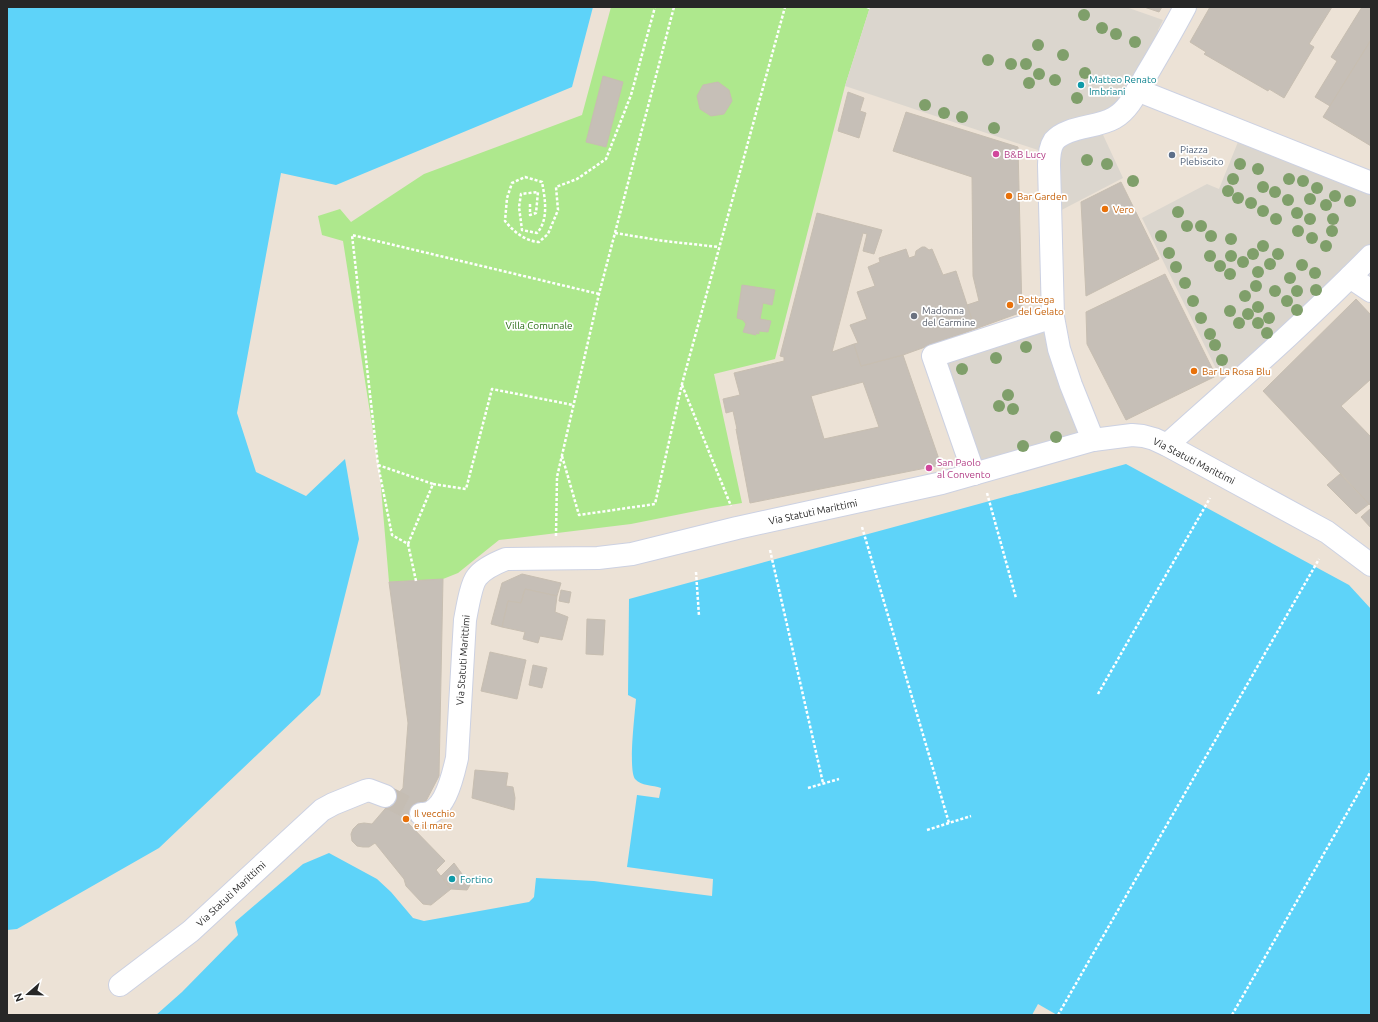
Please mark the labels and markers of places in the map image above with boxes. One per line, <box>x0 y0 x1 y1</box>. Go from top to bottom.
place label: Matteo Renato Imbriani <box>1089 74 1157 97</box>
marker: Matteo Renato Imbriani <box>1076 80 1086 90</box>
place label: Piazza Plebiscito <box>1180 144 1224 167</box>
marker: B&B Lucy <box>991 149 1001 159</box>
place label: B&B Lucy <box>1004 149 1046 160</box>
marker: Piazza Plebiscito <box>1167 150 1177 160</box>
marker: Bar Garden <box>1004 191 1014 201</box>
place label: Bar Garden <box>1017 191 1067 202</box>
marker: Vero <box>1100 204 1110 214</box>
place label: Vero <box>1113 204 1134 215</box>
place label: Bottega del Gelato <box>1018 294 1064 317</box>
marker: Bottega del Gelato <box>1005 300 1015 310</box>
place label: Madonna del Carmine <box>922 305 976 328</box>
marker: Madonna del Carmine <box>909 311 919 321</box>
marker: Bar La Rosa Blu <box>1189 366 1199 376</box>
place label: Bar La Rosa Blu <box>1202 366 1271 377</box>
place label: San Paolo al Convento <box>937 457 991 480</box>
marker: San Paolo al Convento <box>924 463 934 473</box>
place label: Il vecchio e il mare <box>414 808 455 831</box>
marker: Il vecchio e il mare <box>401 814 411 824</box>
marker: Fortino <box>447 874 457 884</box>
place label: Fortino <box>460 874 493 885</box>

